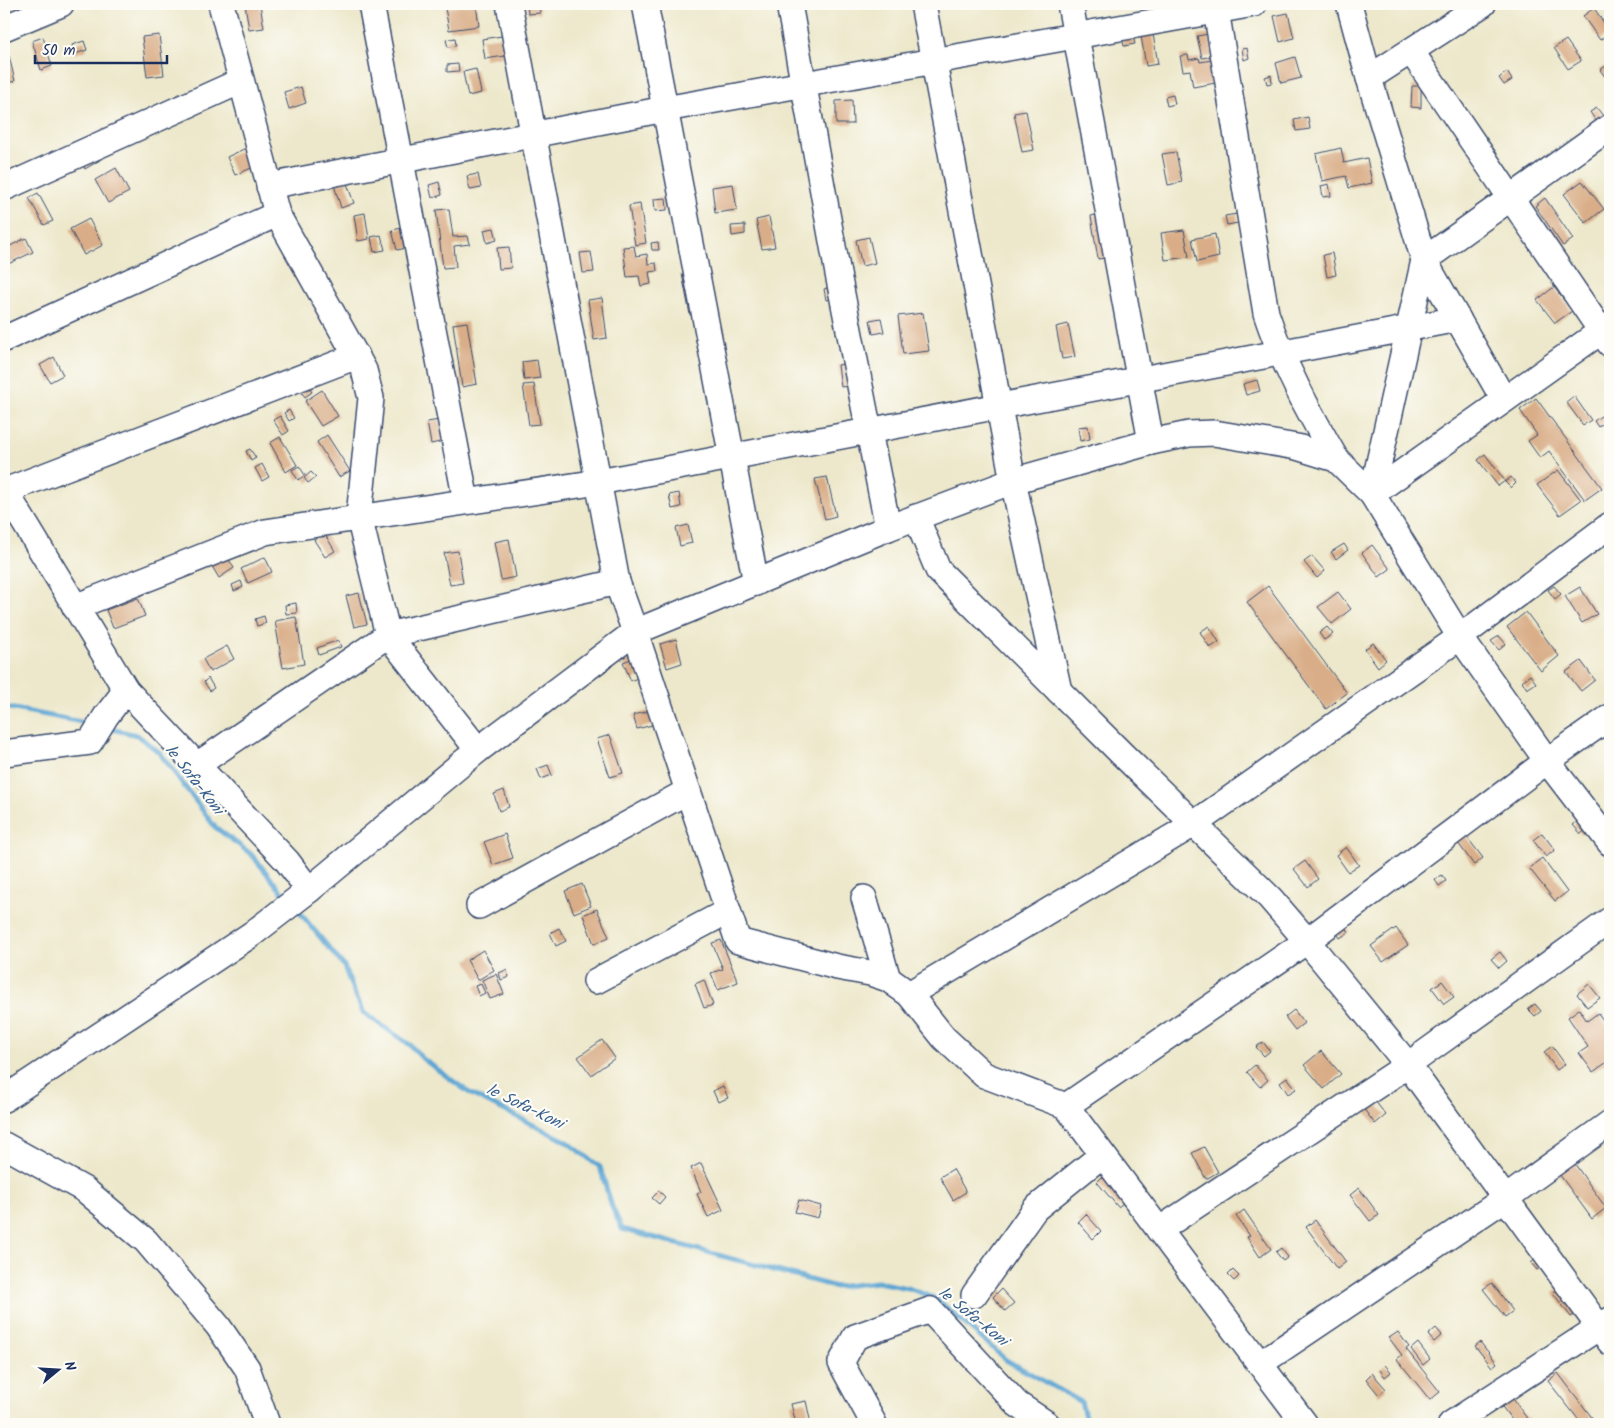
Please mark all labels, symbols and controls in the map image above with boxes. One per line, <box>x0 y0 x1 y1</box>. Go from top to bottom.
scale bar <box>35 32 168 64</box>
text: 50 m <box>42 39 76 63</box>
water label: le Sofa-Koni <box>159 740 231 823</box>
water label: le Sofa-Koni <box>482 1078 571 1138</box>
water label: le Sofa-Koni <box>933 1281 1016 1355</box>
north arrow <box>32 1346 82 1396</box>
text: N <box>58 1359 81 1374</box>

